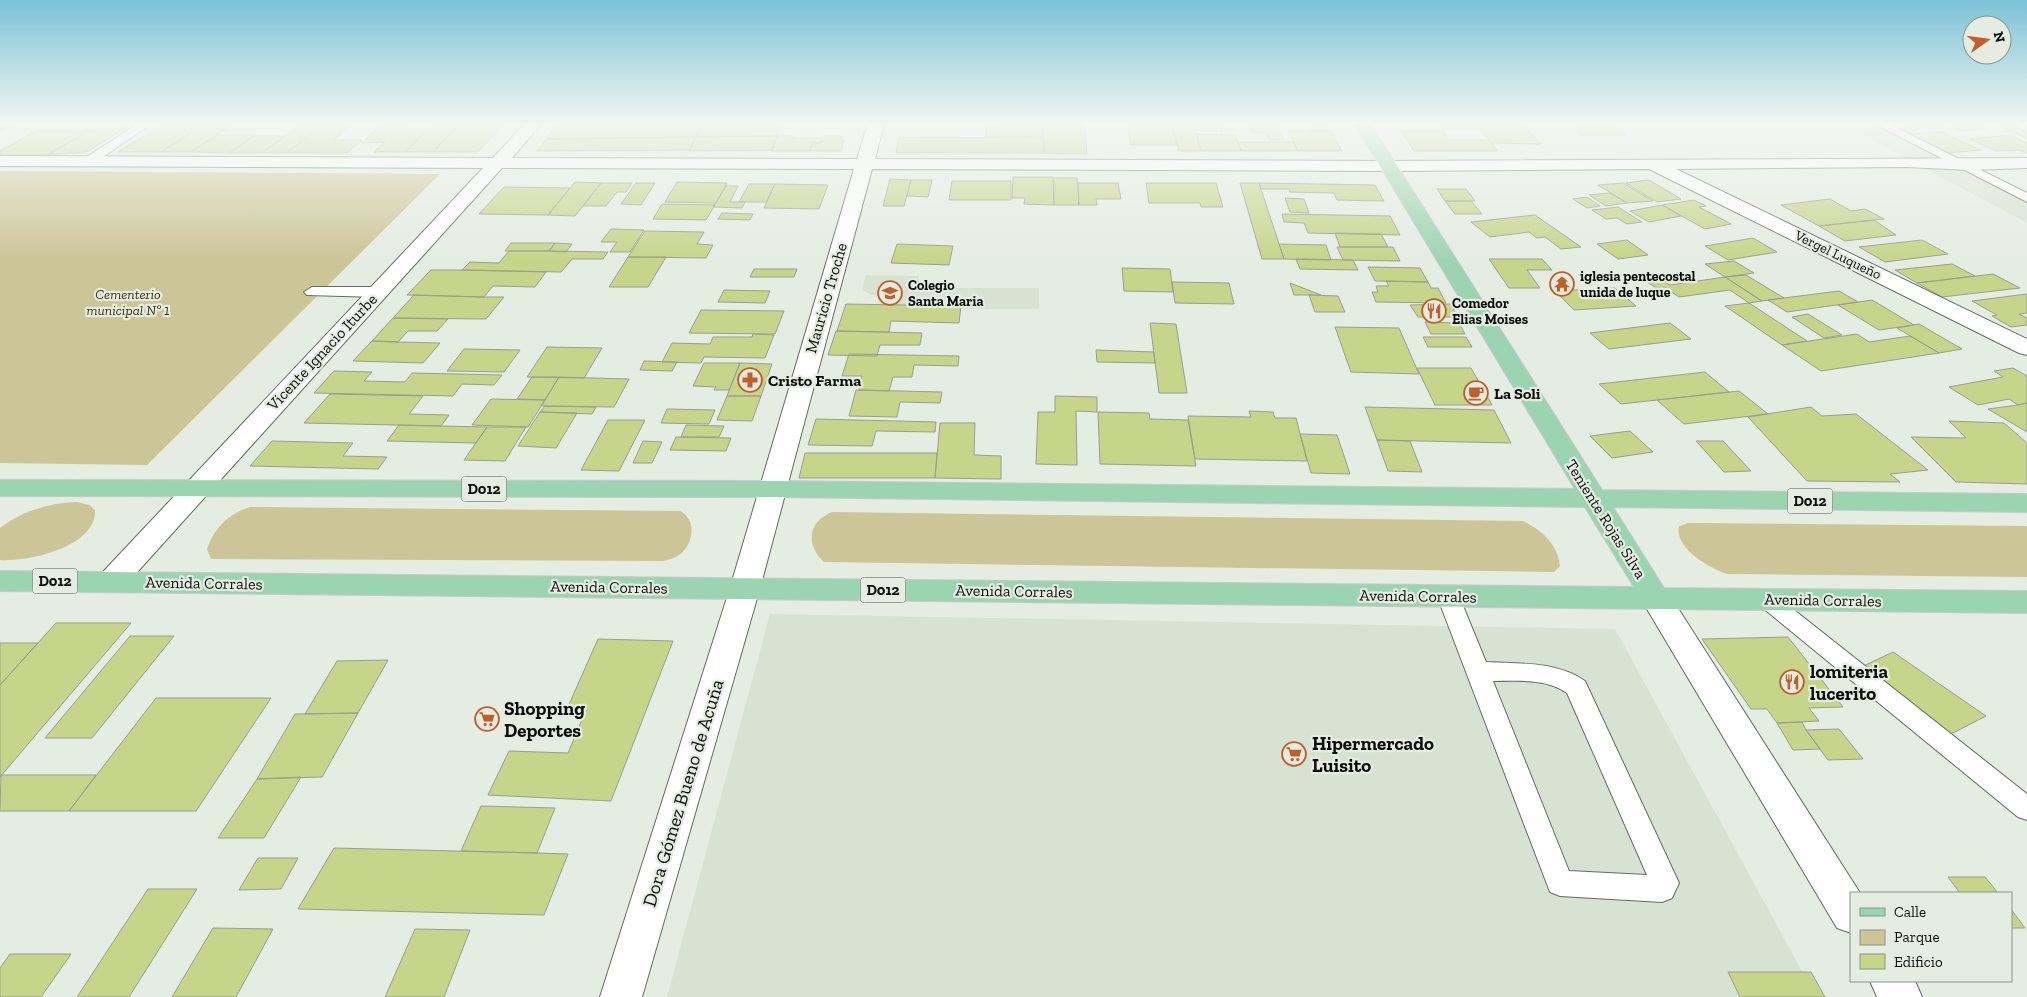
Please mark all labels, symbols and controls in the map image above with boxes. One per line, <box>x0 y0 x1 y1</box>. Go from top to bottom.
north arrow <box>1962 15 2012 65</box>
text: N <box>1990 30 2009 45</box>
street label: Vergel Luqueño <box>1791 226 1884 283</box>
street label: Mauricio Troche <box>801 241 851 355</box>
place label: iglesia pentecostal unida de luque <box>1580 268 1696 301</box>
temple icon: iglesia pentecostal unida de luque <box>1549 271 1575 297</box>
place label: Colegio Santa Maria <box>908 277 983 310</box>
school or university icon: Colegio Santa Maria <box>877 280 903 306</box>
park label: Cementerio municipal Nº 1 <box>86 286 170 319</box>
street label: Vicente Ignacio Iturbe <box>262 290 381 415</box>
place label: Comedor Elias Moises <box>1452 295 1529 328</box>
restaurant icon: Comedor Elias Moises <box>1421 298 1447 324</box>
pharmacy icon: Cristo Farma <box>737 367 763 393</box>
place label: Cristo Farma <box>768 371 861 390</box>
cafe icon: La Soli <box>1463 380 1489 406</box>
place label: La Soli <box>1494 384 1541 403</box>
street label: Teniente Rojas Silva <box>1562 456 1651 582</box>
road number: D012 <box>462 476 506 502</box>
road number: D012 <box>1788 488 1832 514</box>
road number: D012 <box>32 568 78 594</box>
street label: Avenida Corrales <box>145 572 263 594</box>
street label: Avenida Corrales <box>550 576 668 598</box>
road number: D012 <box>860 578 906 602</box>
street label: Avenida Corrales <box>955 580 1073 602</box>
street label: Avenida Corrales <box>1359 585 1477 607</box>
street label: Avenida Corrales <box>1764 589 1882 611</box>
place label: lomiteria lucerito <box>1810 660 1888 705</box>
restaurant icon: lomiteria lucerito <box>1779 669 1805 695</box>
street label: Dora Gómez Bueno de Acuña <box>637 677 729 909</box>
place label: Shopping Deportes <box>504 697 585 742</box>
supermarket icon: Shopping Deportes <box>474 706 500 732</box>
place label: Hipermercado Luisito <box>1312 732 1434 777</box>
supermarket icon: Hipermercado Luisito <box>1281 741 1307 767</box>
legend <box>1850 892 2012 982</box>
text: Calle <box>1894 903 1926 921</box>
text: Parque <box>1894 928 1940 946</box>
text: Edificio <box>1894 953 1943 971</box>

